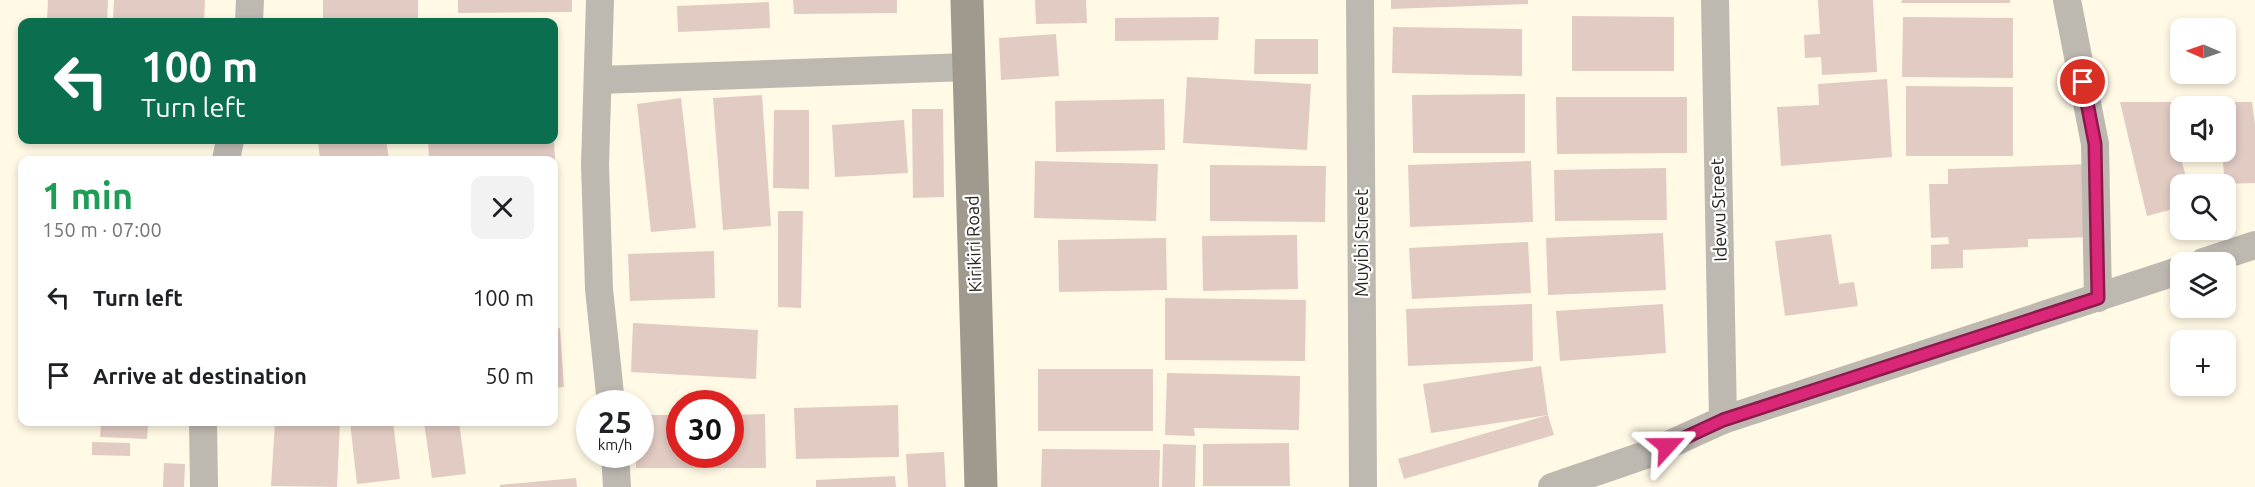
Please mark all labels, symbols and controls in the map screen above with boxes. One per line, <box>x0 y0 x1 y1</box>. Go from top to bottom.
north arrow <box>2170 18 2236 84</box>
map controls <box>2170 18 2236 396</box>
icon: left <box>42 42 120 120</box>
text: 100 m <box>141 43 258 90</box>
pin <box>2057 56 2108 107</box>
icon: arrive <box>2066 65 2099 98</box>
text: Turn left <box>141 92 245 122</box>
button: sound <box>2170 96 2236 162</box>
street label: Idewu Street <box>1706 158 1730 262</box>
button: search <box>2170 174 2236 240</box>
text: 1 min <box>42 175 133 216</box>
button: close <box>471 176 534 239</box>
street label: Muyibi Street <box>1351 189 1371 297</box>
street label: Kirikiri Road <box>961 195 985 293</box>
text: 150 m · 07:00 <box>42 218 162 241</box>
button: layers <box>2170 252 2236 318</box>
icon: left <box>42 281 75 314</box>
text: Turn left <box>93 285 183 310</box>
text: 100 m <box>473 285 534 310</box>
button: + <box>2170 330 2236 396</box>
icon: arrive <box>42 359 75 392</box>
text: Arrive at destination <box>93 363 307 388</box>
text: 50 m <box>485 363 534 388</box>
speed limit sign: 30 <box>666 390 744 468</box>
text: 25 <box>598 405 632 439</box>
position arrow <box>1635 414 1699 478</box>
text: km/h <box>598 436 632 453</box>

